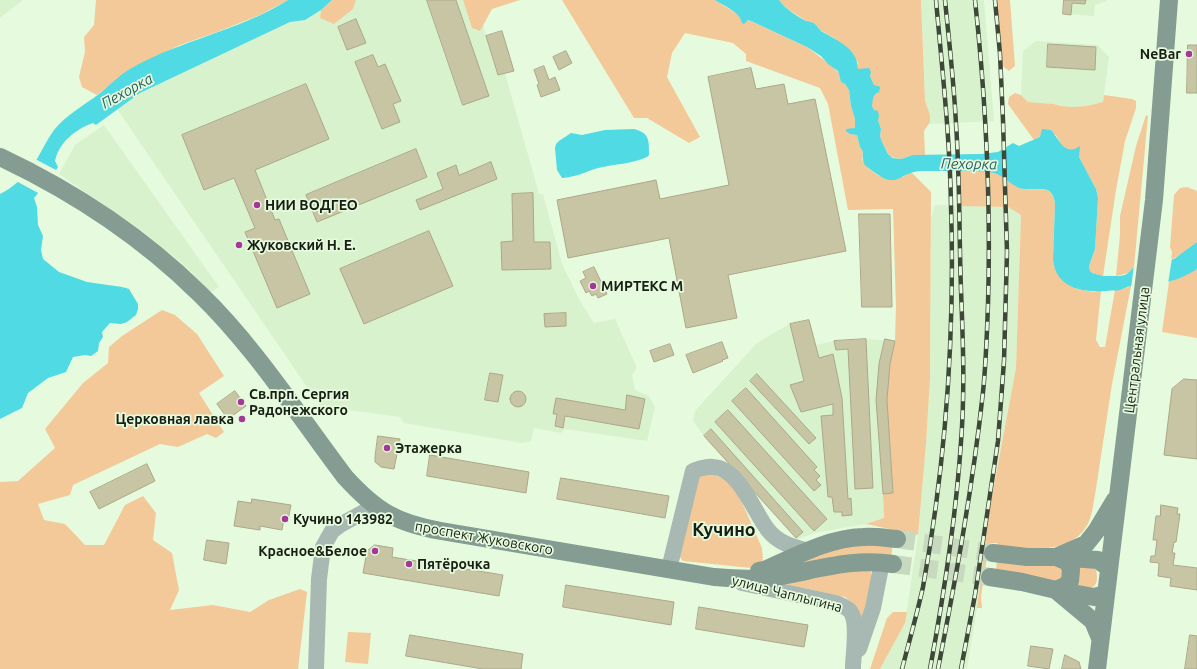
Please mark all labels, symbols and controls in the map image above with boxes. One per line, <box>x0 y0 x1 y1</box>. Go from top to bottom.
place label: NeBar <box>1140 46 1181 62</box>
marker: NeBar <box>1184 49 1194 59</box>
water label: Пехорка <box>98 70 156 112</box>
water label: Пехорка <box>941 155 997 173</box>
place label: НИИ ВОДГЕО <box>265 197 358 213</box>
marker: НИИ ВОДГЕО <box>252 200 262 210</box>
place label: Жуковский Н. Е. <box>247 237 356 253</box>
marker: Жуковский Н. Е. <box>234 240 244 250</box>
place label: МИРТЕКС М <box>601 278 683 294</box>
marker: МИРТЕКС М <box>588 281 598 291</box>
street label: Центральная улица <box>1121 286 1153 414</box>
place label: Св.прп. Сергия Радонежского <box>249 386 349 418</box>
marker: Св.прп. Сергия Радонежского <box>236 397 246 407</box>
place label: Церковная лавка <box>116 411 234 427</box>
marker: Церковная лавка <box>237 414 247 424</box>
place label: Этажерка <box>395 440 462 456</box>
marker: Этажерка <box>382 443 392 453</box>
place label: Кучино 143982 <box>293 511 393 527</box>
marker: Кучино 143982 <box>280 514 290 524</box>
street label: проспект Жуковского <box>414 518 554 558</box>
district label: Кучино <box>692 519 756 541</box>
place label: Красное&Белое <box>258 543 367 559</box>
marker: Красное&Белое <box>370 546 380 556</box>
place label: Пятёрочка <box>417 556 490 572</box>
marker: Пятёрочка <box>404 559 414 569</box>
street label: улица Чаплыгина <box>730 572 844 616</box>

